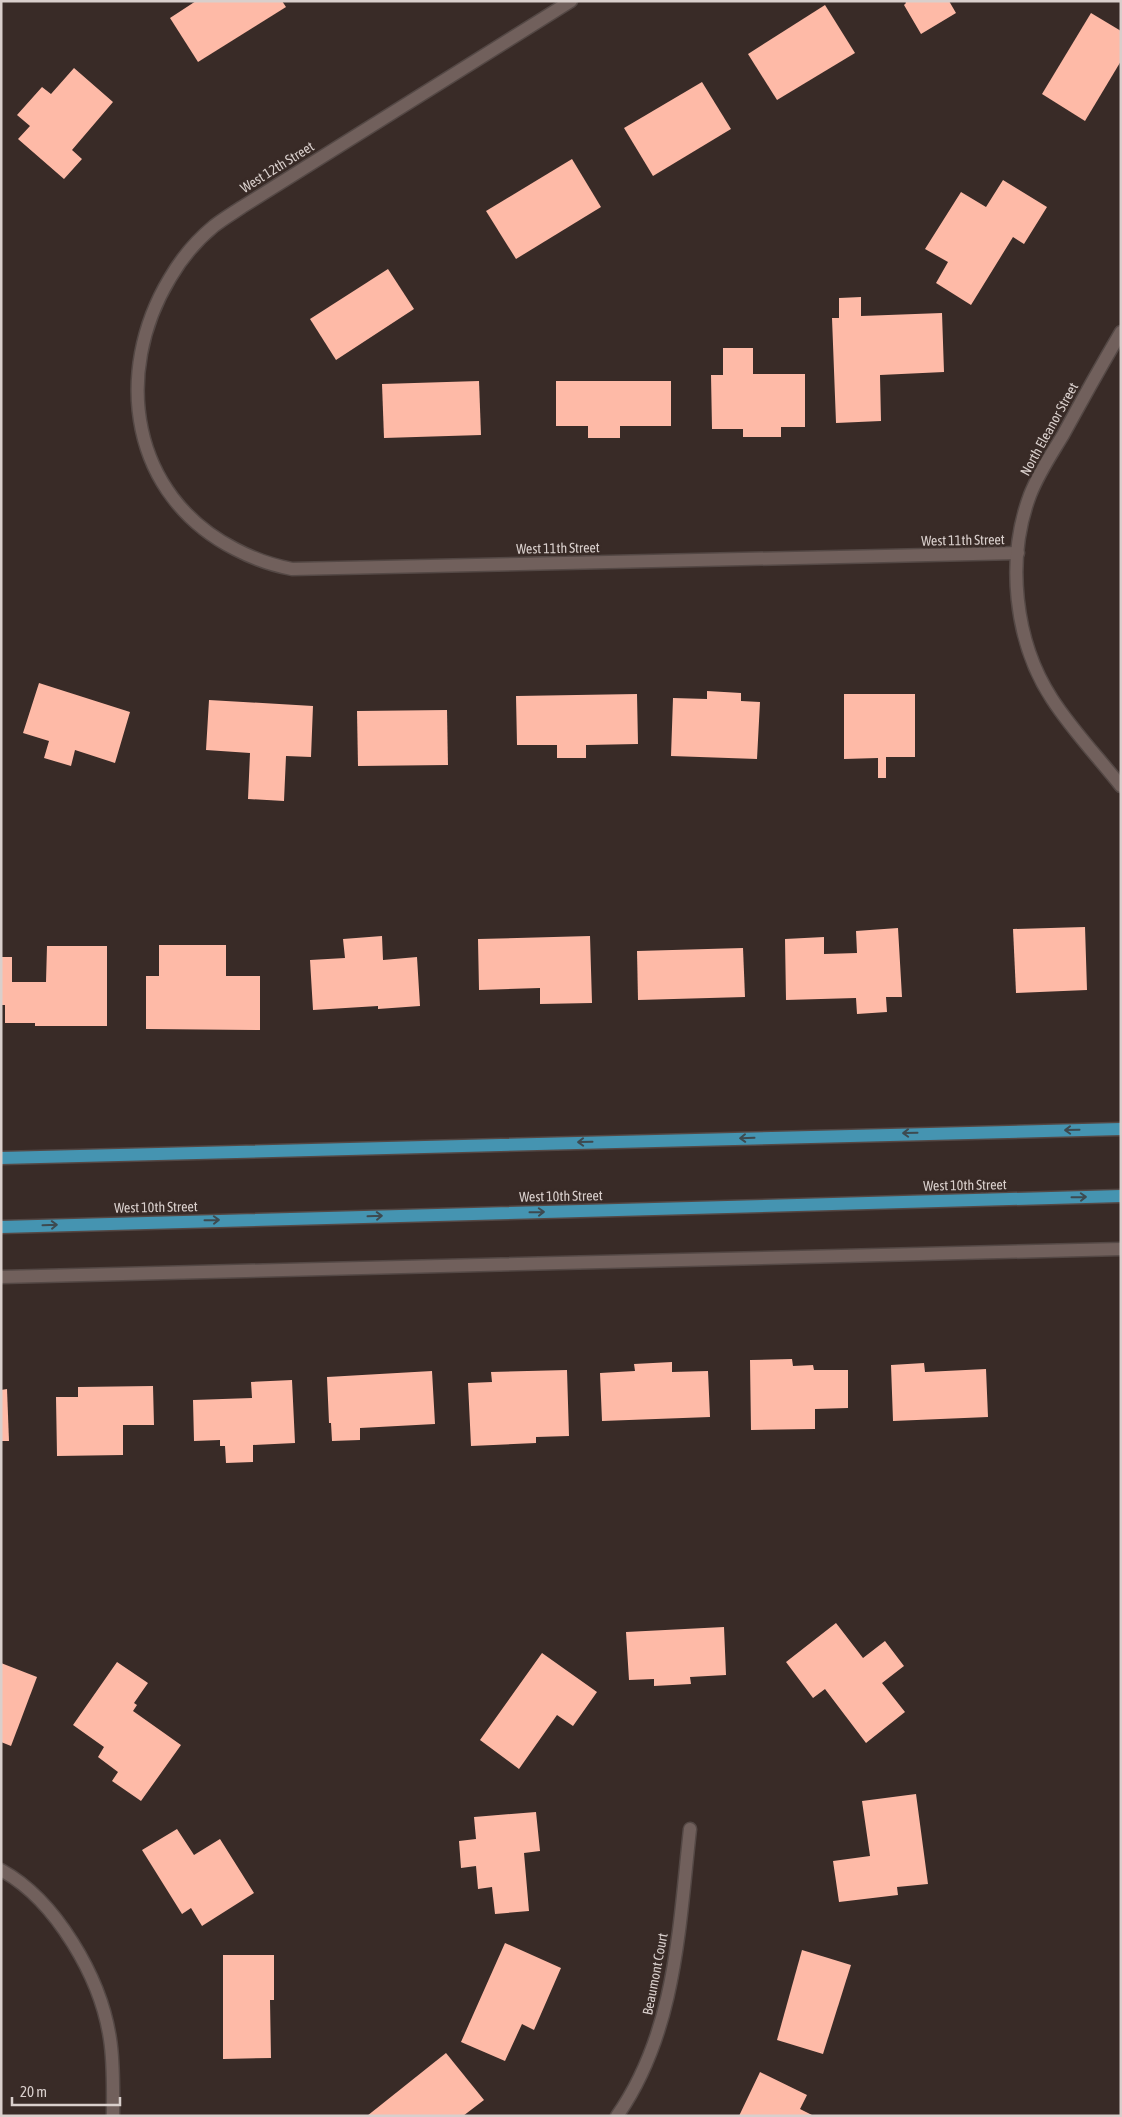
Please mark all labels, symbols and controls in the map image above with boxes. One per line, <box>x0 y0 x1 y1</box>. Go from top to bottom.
street label: West 12th Street <box>237 138 317 196</box>
street label: North Eleanor Street <box>1017 380 1081 478</box>
street label: West 11th Street <box>921 531 1005 549</box>
street label: West 11th Street <box>516 539 600 557</box>
one-way arrow <box>1064 1125 1080 1135</box>
one-way arrow <box>902 1129 918 1138</box>
one-way arrow <box>739 1133 756 1143</box>
one-way arrow <box>577 1137 593 1146</box>
street label: West 10th Street <box>923 1176 1007 1194</box>
street label: West 10th Street <box>519 1187 603 1205</box>
one-way arrow <box>1070 1193 1086 1202</box>
street label: West 10th Street <box>114 1198 198 1216</box>
one-way arrow <box>529 1207 545 1217</box>
one-way arrow <box>366 1211 383 1221</box>
one-way arrow <box>204 1215 220 1225</box>
one-way arrow <box>42 1220 58 1230</box>
street label: Beaumont Court <box>639 1932 671 2016</box>
scale bar <box>12 2074 120 2106</box>
text: 20 m <box>20 2083 47 2100</box>

